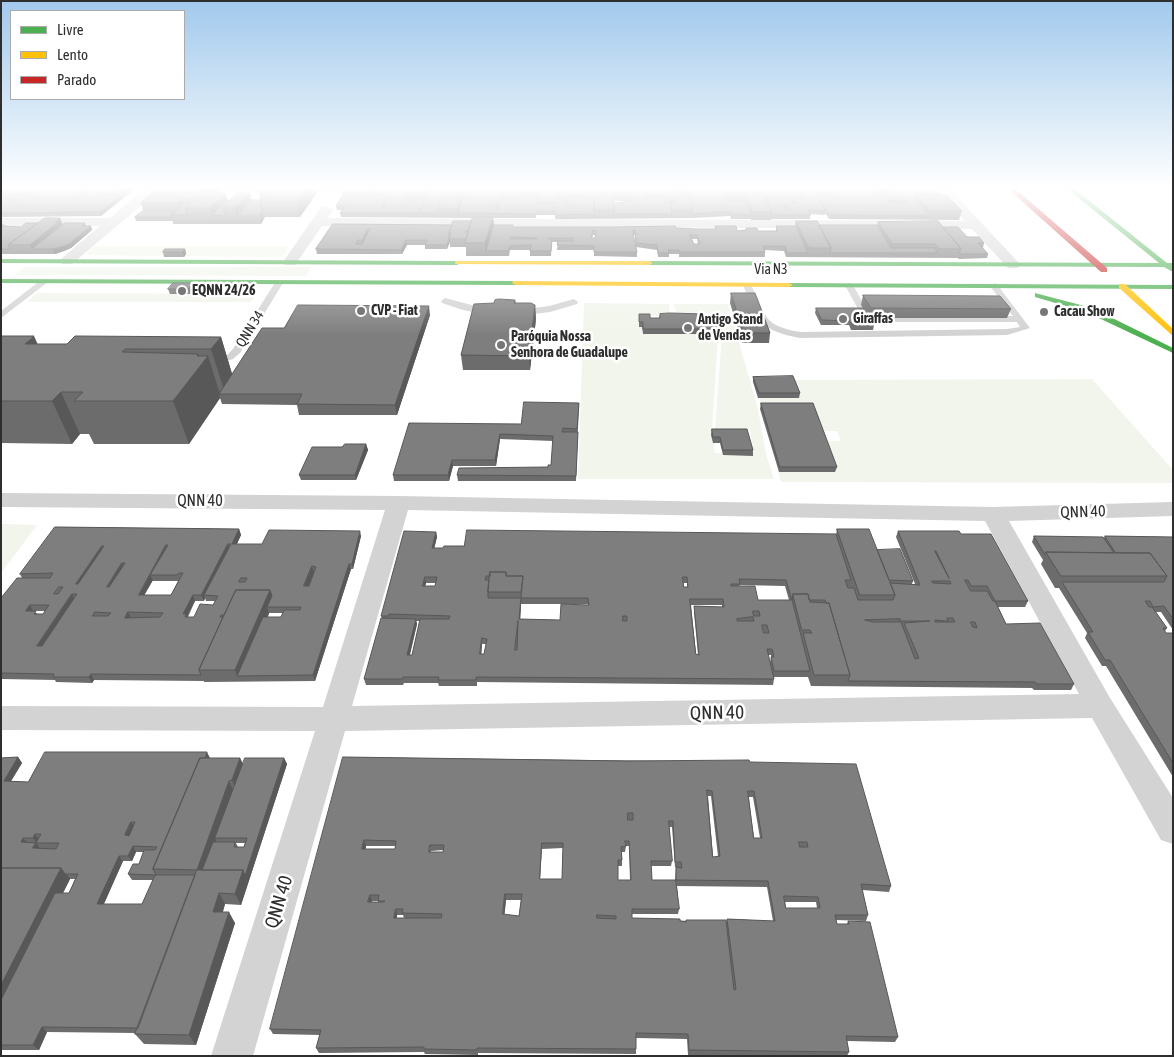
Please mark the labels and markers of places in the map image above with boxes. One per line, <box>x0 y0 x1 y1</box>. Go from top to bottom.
place label: EQNN 24/26 <box>192 283 256 299</box>
marker: EQNN 24/26 <box>176 285 188 297</box>
place label: CVP - Fiat <box>371 303 418 319</box>
place label: Cacau Show <box>1054 304 1115 320</box>
marker: CVP - Fiat <box>355 305 367 317</box>
marker: Cacau Show <box>1038 306 1050 318</box>
place label: Giraffas <box>853 311 893 327</box>
place label: Antigo Stand de Vendas <box>698 312 763 344</box>
marker: Giraffas <box>837 313 849 325</box>
marker: Antigo Stand de Vendas <box>682 322 694 334</box>
place label: Paróquia Nossa Senhora de Guadalupe <box>511 329 628 362</box>
marker: Paróquia Nossa Senhora de Guadalupe <box>495 339 507 351</box>

